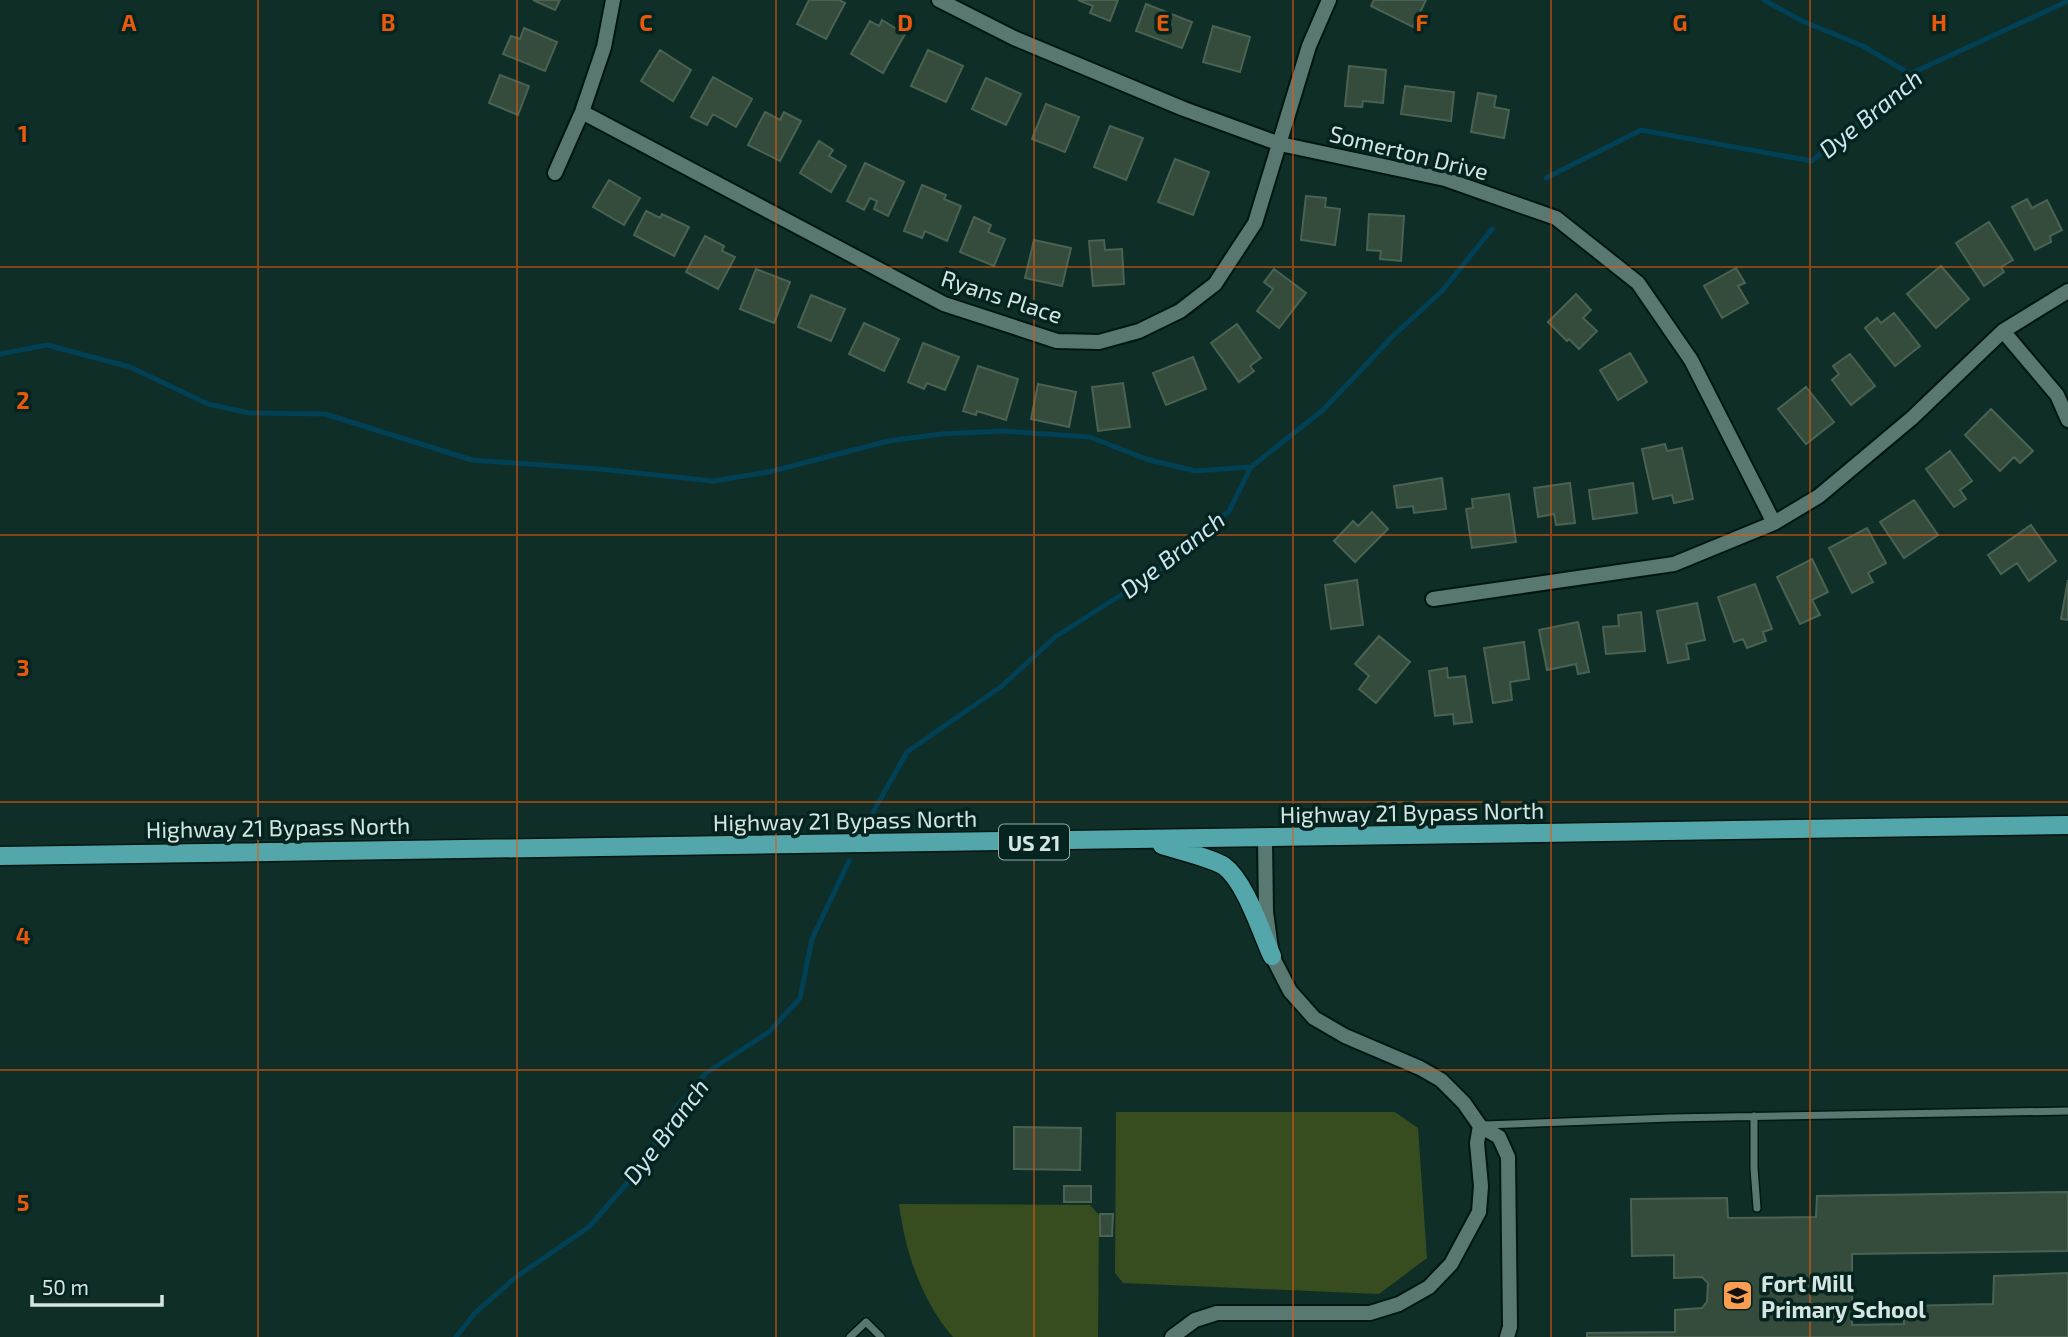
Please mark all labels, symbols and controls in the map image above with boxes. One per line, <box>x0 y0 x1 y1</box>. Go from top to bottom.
text: A <box>121 8 137 36</box>
text: B <box>381 8 395 36</box>
text: C <box>639 8 653 36</box>
text: D <box>897 8 913 36</box>
text: E <box>1156 8 1170 36</box>
text: F <box>1416 8 1429 36</box>
text: G <box>1673 8 1687 36</box>
text: H <box>1931 8 1947 36</box>
water label: Dye Branch <box>1813 63 1927 163</box>
text: 1 <box>18 119 28 147</box>
street label: Somerton Drive <box>1327 119 1491 185</box>
street label: Ryans Place <box>938 263 1066 329</box>
text: 2 <box>16 386 30 414</box>
water label: Dye Branch <box>1114 504 1230 604</box>
text: 3 <box>16 653 30 681</box>
street label: Highway 21 Bypass North <box>1280 796 1544 828</box>
street label: Highway 21 Bypass North <box>713 804 977 836</box>
street label: Highway 21 Bypass North <box>146 811 410 843</box>
road number: US 21 <box>999 824 1069 860</box>
text: 4 <box>16 921 30 949</box>
water label: Dye Branch <box>616 1073 714 1189</box>
text: 5 <box>17 1188 29 1216</box>
scale bar <box>32 1264 161 1308</box>
place label: Fort Mill Primary School <box>1761 1269 1926 1323</box>
text: 50 m <box>42 1274 89 1299</box>
school or university icon: Fort Mill Primary School <box>1721 1279 1755 1313</box>

